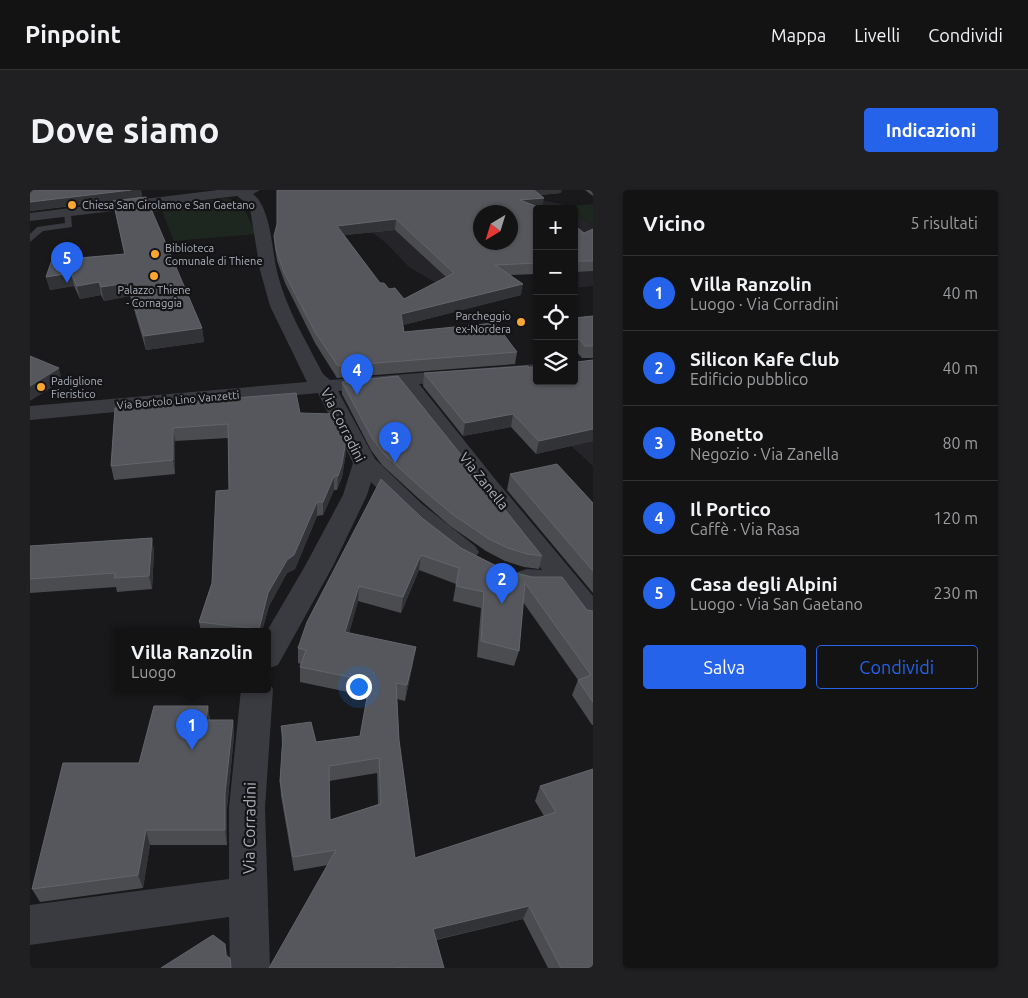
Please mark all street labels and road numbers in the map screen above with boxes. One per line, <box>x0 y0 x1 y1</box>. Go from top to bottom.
street label: Via Corradini <box>318 385 368 465</box>
street label: Via Bortolo Lino Vanzetti <box>116 389 240 411</box>
street label: Via Zanella <box>456 449 512 513</box>
street label: Via Corradini <box>239 782 259 874</box>

